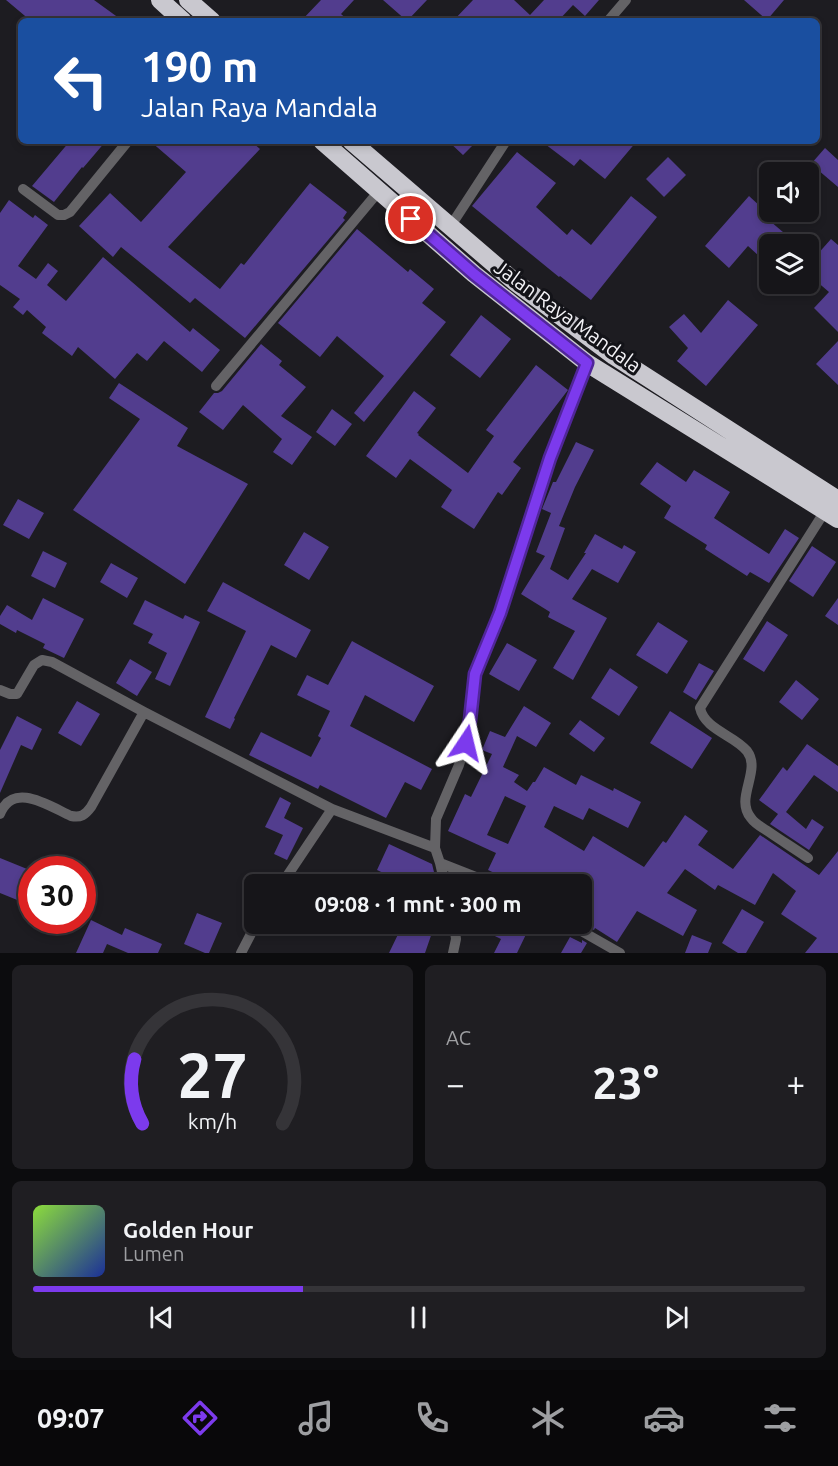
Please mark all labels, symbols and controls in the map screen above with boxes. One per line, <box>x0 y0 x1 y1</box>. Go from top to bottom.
icon: left <box>42 42 120 120</box>
text: 190 m <box>141 43 258 90</box>
text: Jalan Raya Mandala <box>141 92 378 122</box>
map controls <box>759 162 819 294</box>
button: sound <box>759 162 819 222</box>
pin <box>385 193 436 244</box>
icon: arrive <box>394 202 427 235</box>
button: layers <box>759 234 819 294</box>
street label: Jalan Raya Mandala <box>490 255 646 377</box>
position arrow <box>434 711 498 775</box>
speed limit sign: 30 <box>18 856 96 934</box>
text: 09:08 · 1 mnt · 300 m <box>314 891 522 916</box>
text: AC <box>446 1026 471 1049</box>
text: 27 <box>177 1040 248 1110</box>
text: 23° <box>592 1057 659 1108</box>
text: − <box>446 1065 465 1102</box>
text: + <box>786 1065 805 1102</box>
text: km/h <box>188 1109 237 1133</box>
text: Golden Hour <box>123 1217 253 1242</box>
text: Lumen <box>123 1242 184 1265</box>
icon: previous <box>145 1301 178 1334</box>
icon: pause <box>402 1301 435 1334</box>
icon: next <box>660 1301 693 1334</box>
icon: directions <box>179 1397 221 1439</box>
icon: music <box>295 1397 337 1439</box>
icon: phone <box>411 1397 453 1439</box>
icon: climate <box>527 1397 569 1439</box>
icon: car <box>643 1397 685 1439</box>
icon: filters <box>759 1397 801 1439</box>
text: 09:07 <box>37 1403 105 1433</box>

